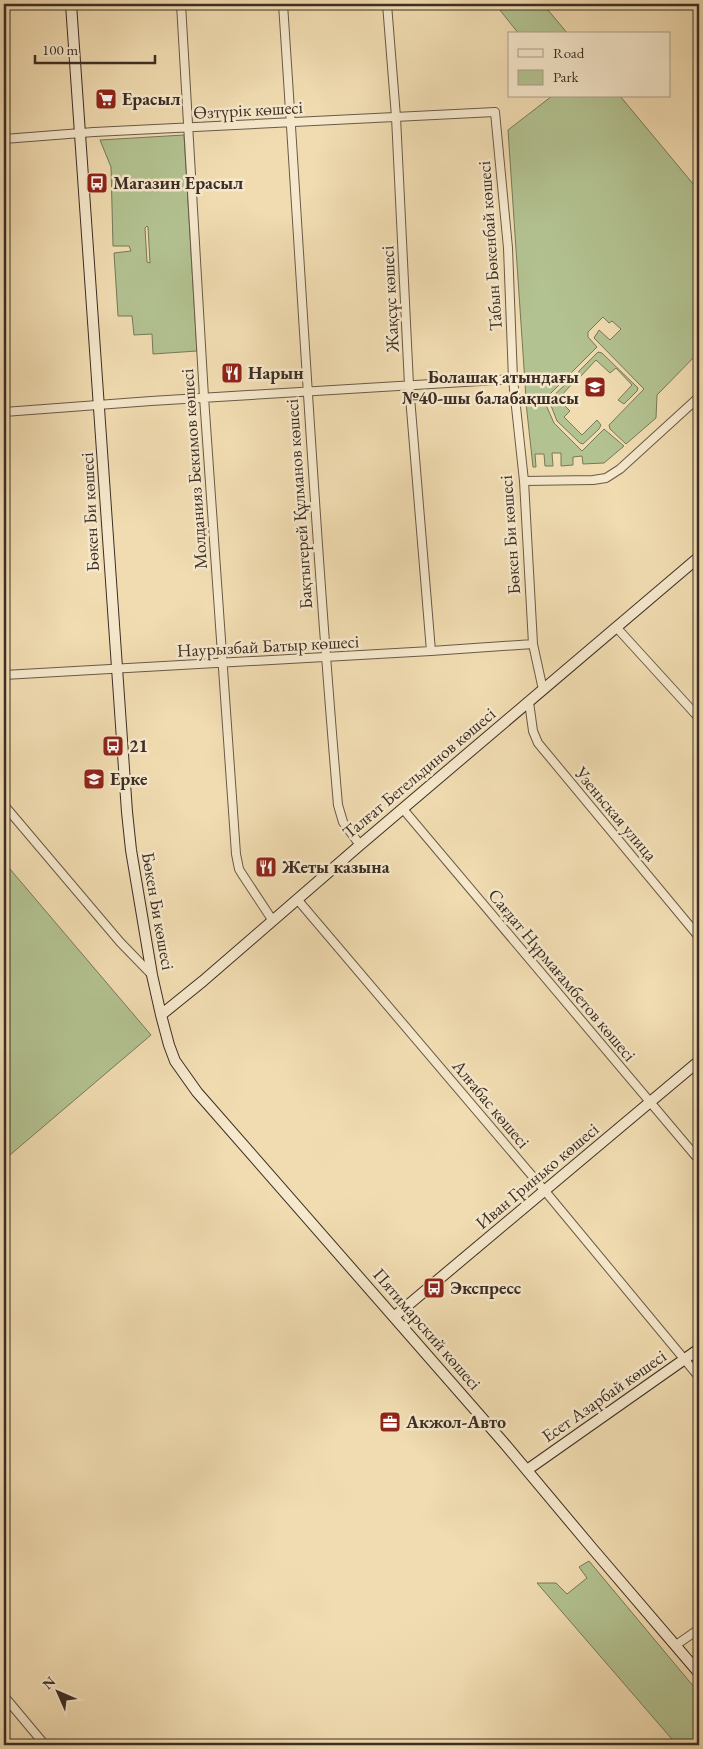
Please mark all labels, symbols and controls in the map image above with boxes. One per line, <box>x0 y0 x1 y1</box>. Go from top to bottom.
scale bar <box>35 32 155 64</box>
legend <box>508 32 670 98</box>
text: 100 m <box>42 40 79 59</box>
text: Road <box>553 43 585 62</box>
text: Park <box>553 67 580 86</box>
supermarket icon: Ерасыл <box>94 87 118 111</box>
place label: Ерасыл <box>122 87 180 110</box>
street label: Өзтүрік көшесі <box>192 95 304 124</box>
street label: Табын Бөкенбай көшесі <box>472 160 507 332</box>
bus stop icon: Магазин Ерасыл <box>85 171 109 195</box>
place label: Магазин Ерасыл <box>113 171 243 194</box>
street label: Жақсұс көшесі <box>375 245 404 354</box>
restaurant icon: Нарын <box>220 361 244 385</box>
place label: Нарын <box>248 361 304 384</box>
place label: Болашақ атындағы №40-шы балабақшасы <box>402 365 579 409</box>
street label: Молданияз Бекимов көшесі <box>175 367 212 570</box>
school or university icon: Болашақ атындағы №40-шы балабақшасы <box>583 375 607 399</box>
street label: Бақтыгерей Құлманов көшесі <box>280 398 317 610</box>
street label: Бөкен Би көшесі <box>75 451 104 572</box>
street label: Бөкен Би көшесі <box>494 474 525 595</box>
street label: Наурызбай Батыр көшесі <box>176 629 360 662</box>
street label: Талғат Бегельдинов көшесі <box>338 702 500 843</box>
bus stop icon: 21 <box>101 734 125 758</box>
place label: 21 <box>129 734 148 757</box>
street label: Узеньская улица <box>569 761 663 866</box>
school or university icon: Ерке <box>82 767 106 791</box>
place label: Ерке <box>110 767 148 790</box>
street label: Бөкен Би көшесі <box>137 850 180 972</box>
restaurant icon: Жеты казына <box>254 855 278 879</box>
place label: Жеты казына <box>281 855 390 878</box>
street label: Сағдат Нұрмағамбетов көшесі <box>483 884 642 1066</box>
street label: Алғабас көшесі <box>447 1054 536 1153</box>
street label: Иван Гринько көшесі <box>470 1117 603 1234</box>
street label: Пятимарский көшесі <box>368 1263 487 1395</box>
bus stop icon: Экспресс <box>422 1276 446 1300</box>
place label: Экспресс <box>450 1276 522 1299</box>
street label: Есет Азарбай көшесі <box>537 1344 671 1447</box>
office icon: Акжол-Авто <box>378 1410 402 1434</box>
place label: Акжол-Авто <box>405 1410 506 1433</box>
north arrow <box>32 1666 82 1716</box>
text: N <box>38 1672 60 1693</box>

